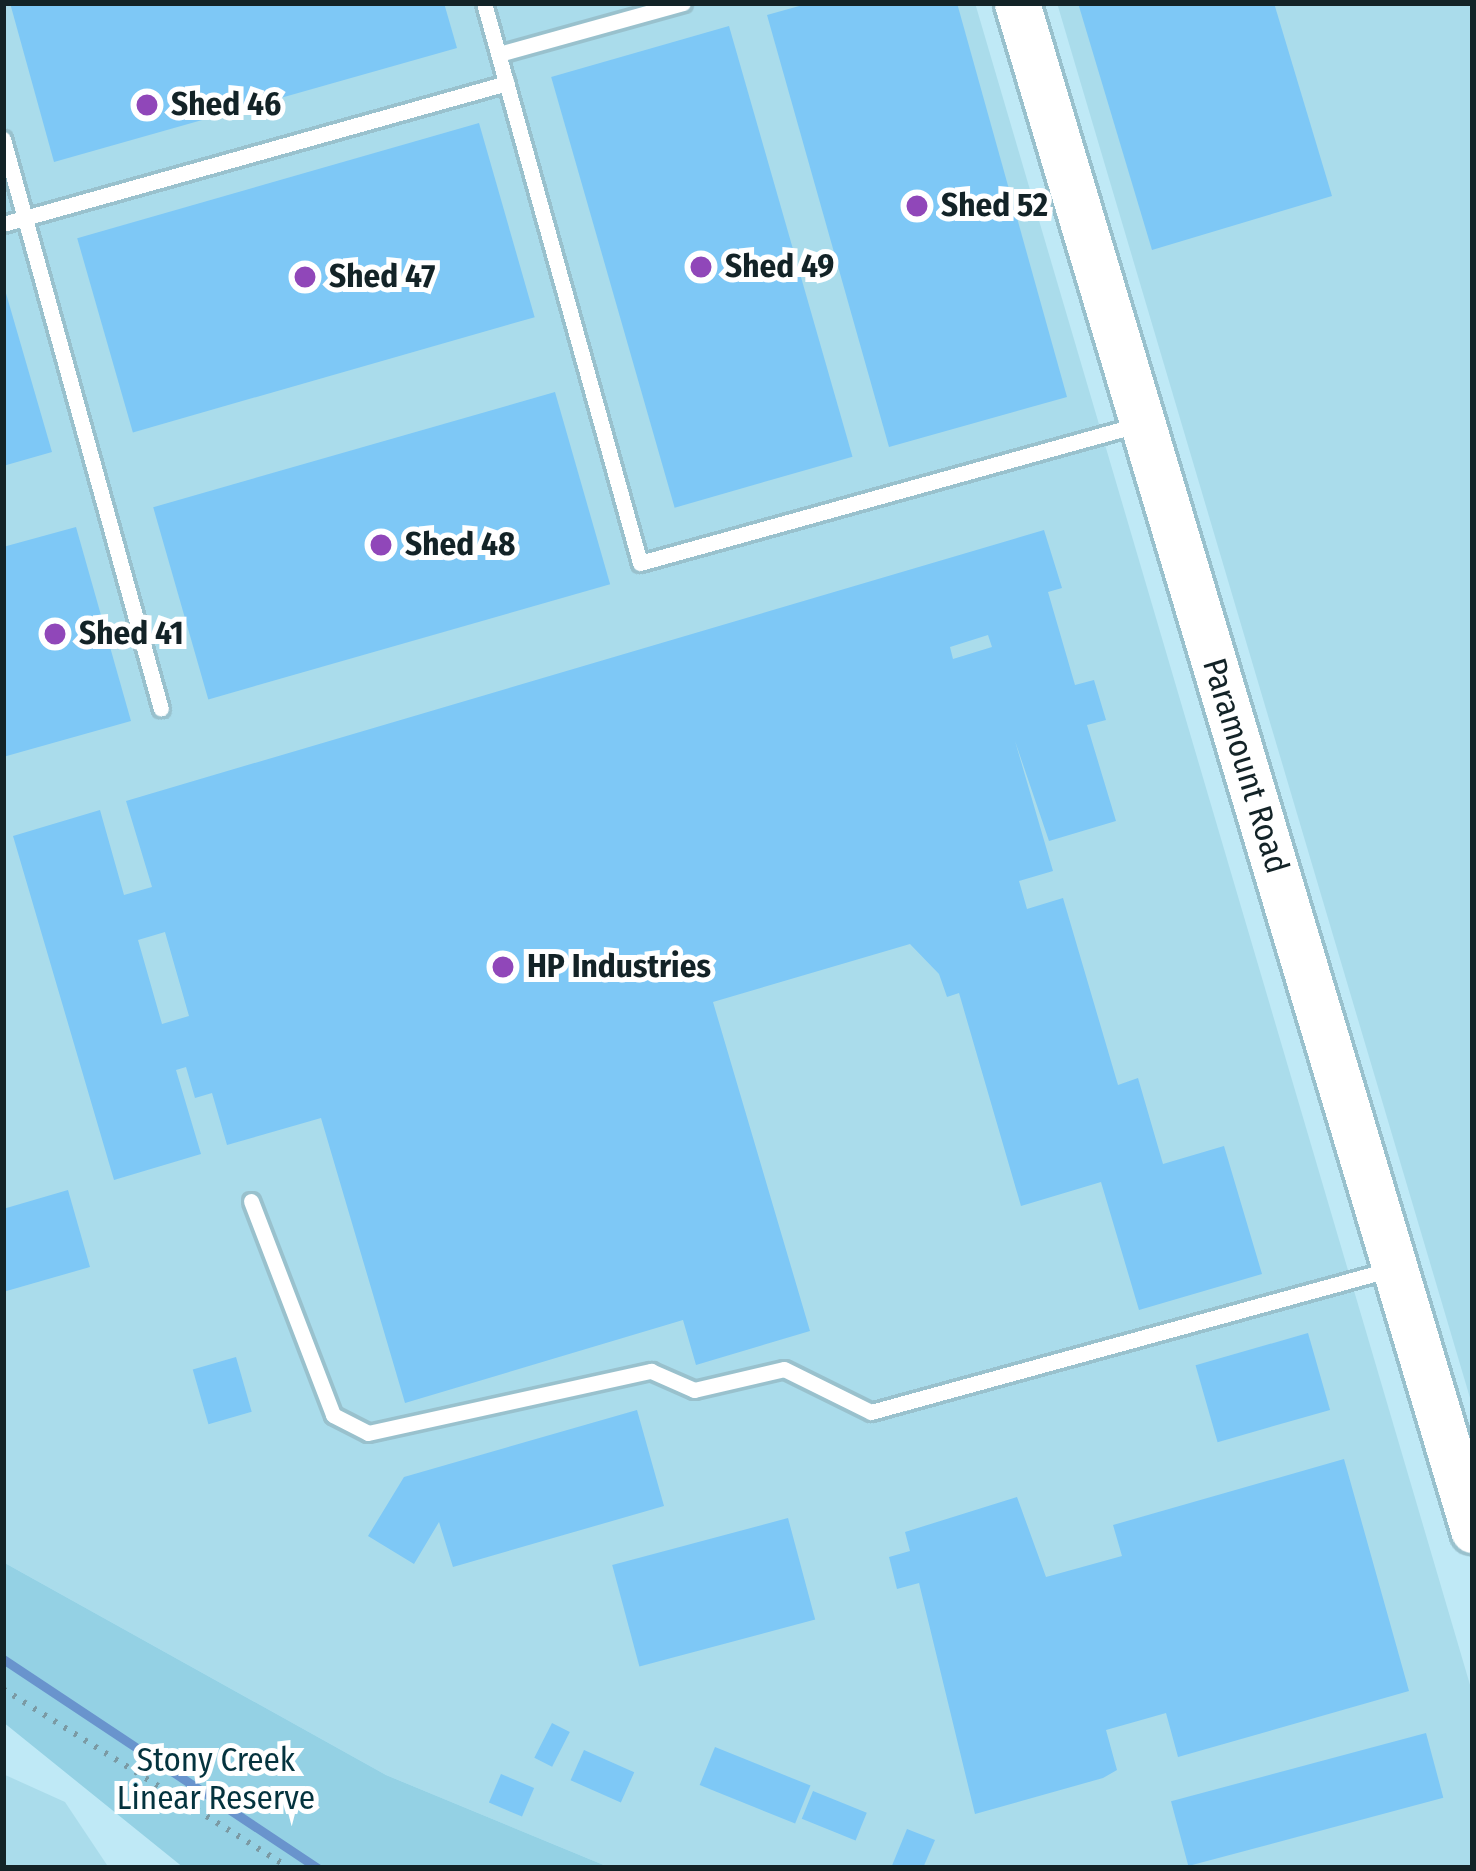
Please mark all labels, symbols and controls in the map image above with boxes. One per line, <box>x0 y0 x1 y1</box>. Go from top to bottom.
place label: Shed 46 <box>171 85 281 125</box>
marker: Shed 46 <box>134 92 160 118</box>
place label: Shed 52 <box>941 186 1048 226</box>
marker: Shed 52 <box>904 193 930 219</box>
place label: Shed 49 <box>725 247 834 287</box>
marker: Shed 49 <box>688 254 714 280</box>
place label: Shed 47 <box>329 257 435 297</box>
marker: Shed 47 <box>292 264 318 290</box>
place label: Shed 48 <box>405 525 515 565</box>
marker: Shed 48 <box>368 532 394 558</box>
place label: Shed 41 <box>79 614 184 654</box>
marker: Shed 41 <box>42 621 68 647</box>
street label: Paramount Road <box>1194 654 1296 878</box>
place label: HP Industries <box>527 947 711 987</box>
marker: HP Industries <box>490 954 516 980</box>
park label: Stony Creek Linear Reserve <box>117 1741 315 1819</box>

